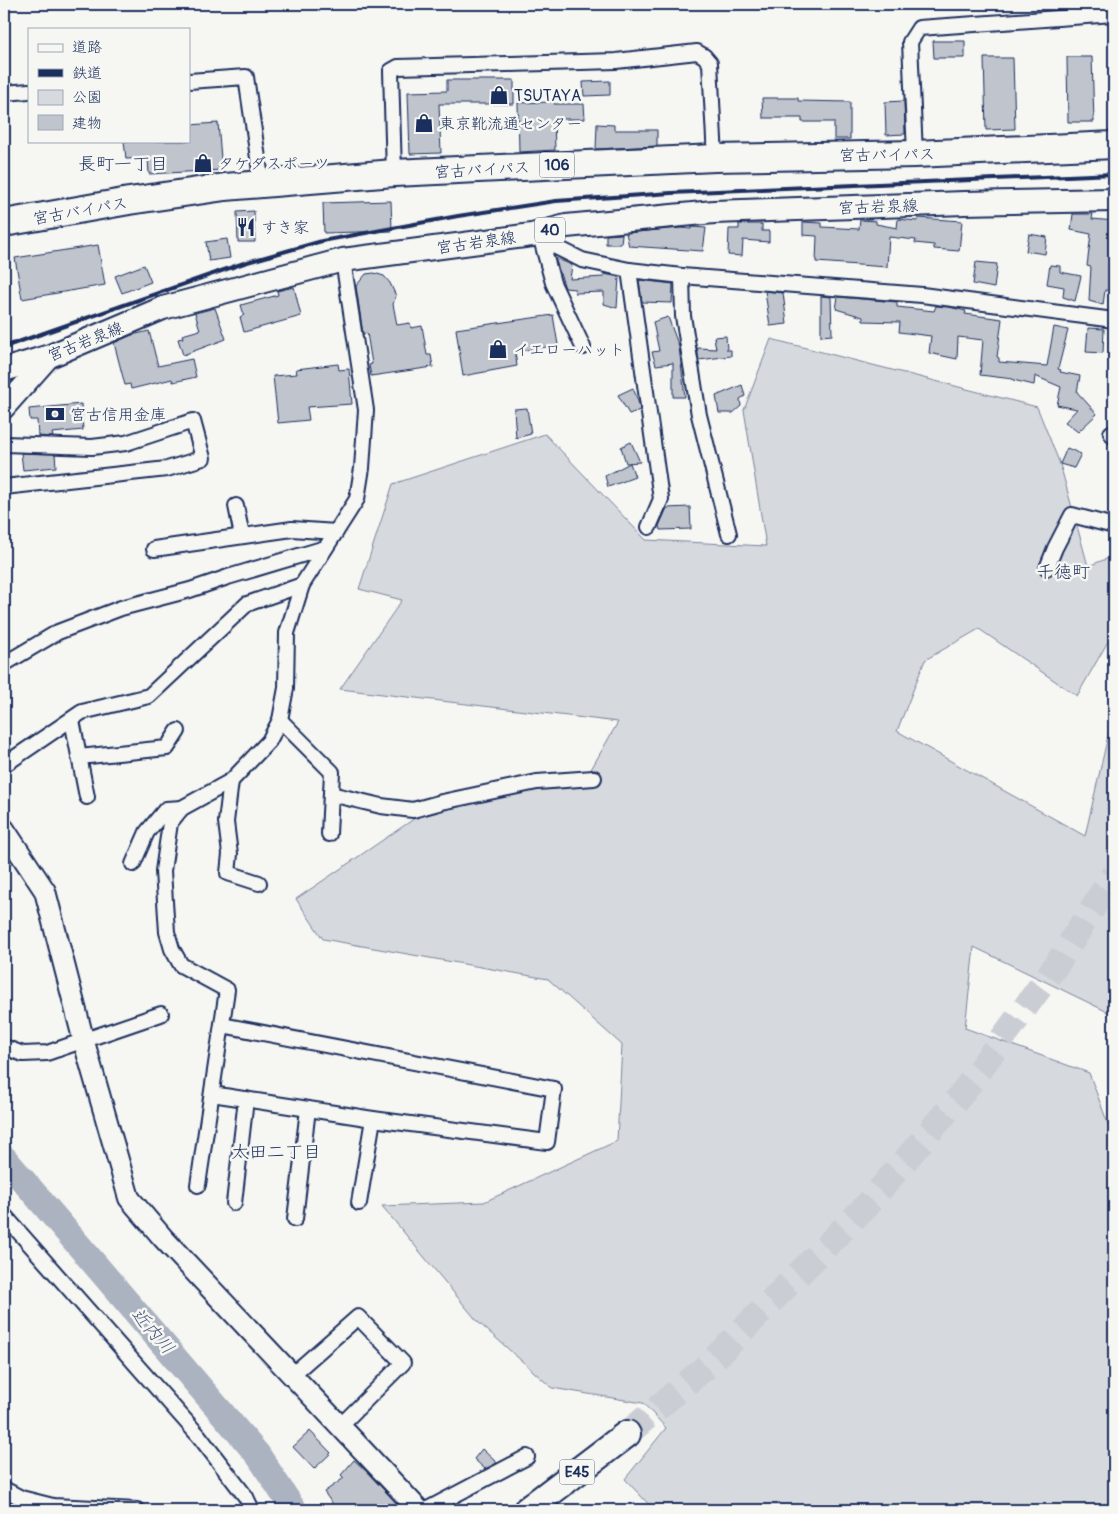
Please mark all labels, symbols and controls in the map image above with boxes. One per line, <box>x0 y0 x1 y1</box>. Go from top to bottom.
legend <box>28 28 190 142</box>
text: 道路 <box>72 38 102 57</box>
text: 鉄道 <box>72 64 102 83</box>
shop icon: TSUTAYA <box>488 84 510 106</box>
place label: TSUTAYA <box>514 86 581 106</box>
text: 公園 <box>72 88 102 107</box>
shop icon: 東京靴流通センター <box>413 112 435 134</box>
text: 建物 <box>72 114 102 133</box>
place label: 東京靴流通センター <box>439 114 582 134</box>
street label: 宮古バイパス <box>839 144 935 166</box>
shop icon: タケダスポーツ <box>192 152 214 174</box>
road number: 106 <box>540 152 574 178</box>
district label: 長町一丁目 <box>78 153 168 176</box>
place label: タケダスポーツ <box>218 154 330 174</box>
street label: 宮古バイパス <box>434 158 530 182</box>
street label: 宮古バイパス <box>31 193 129 229</box>
street label: 宮古岩泉線 <box>838 196 918 218</box>
restaurant icon: すき家 <box>235 216 257 238</box>
place label: すき家 <box>261 218 309 238</box>
road number: 40 <box>535 218 565 242</box>
street label: 宮古岩泉線 <box>435 228 517 258</box>
street label: 宮古岩泉線 <box>45 318 126 366</box>
shop icon: イエローハット <box>487 338 509 360</box>
place label: イエローハット <box>513 340 625 360</box>
bank icon: 宮古信用金庫 <box>44 403 66 425</box>
place label: 宮古信用金庫 <box>70 405 166 425</box>
district label: 千徳町 <box>1036 561 1090 584</box>
district label: 太田二丁目 <box>231 1141 321 1164</box>
water label: 近内川 <box>126 1303 179 1359</box>
road number: E45 <box>560 1460 594 1484</box>

